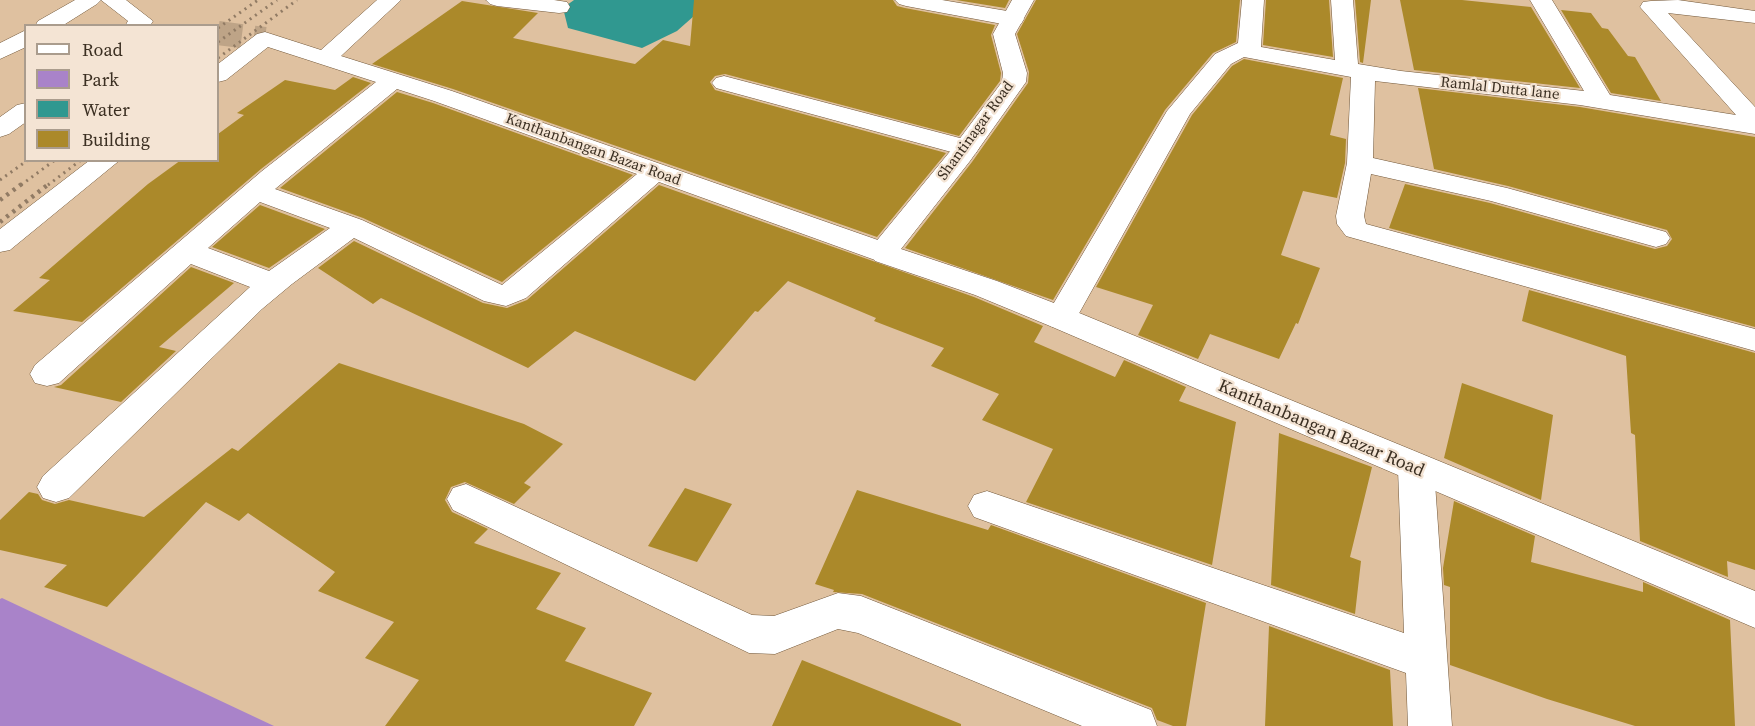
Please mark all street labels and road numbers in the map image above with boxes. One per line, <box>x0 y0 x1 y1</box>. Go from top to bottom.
street label: Ramlal Dutta lane <box>1439 74 1561 104</box>
street label: Shantinagar Road <box>934 78 1018 184</box>
street label: Kanthanbangan Bazar Road <box>503 110 683 190</box>
street label: Kanthanbangan Bazar Road <box>1214 376 1428 482</box>

